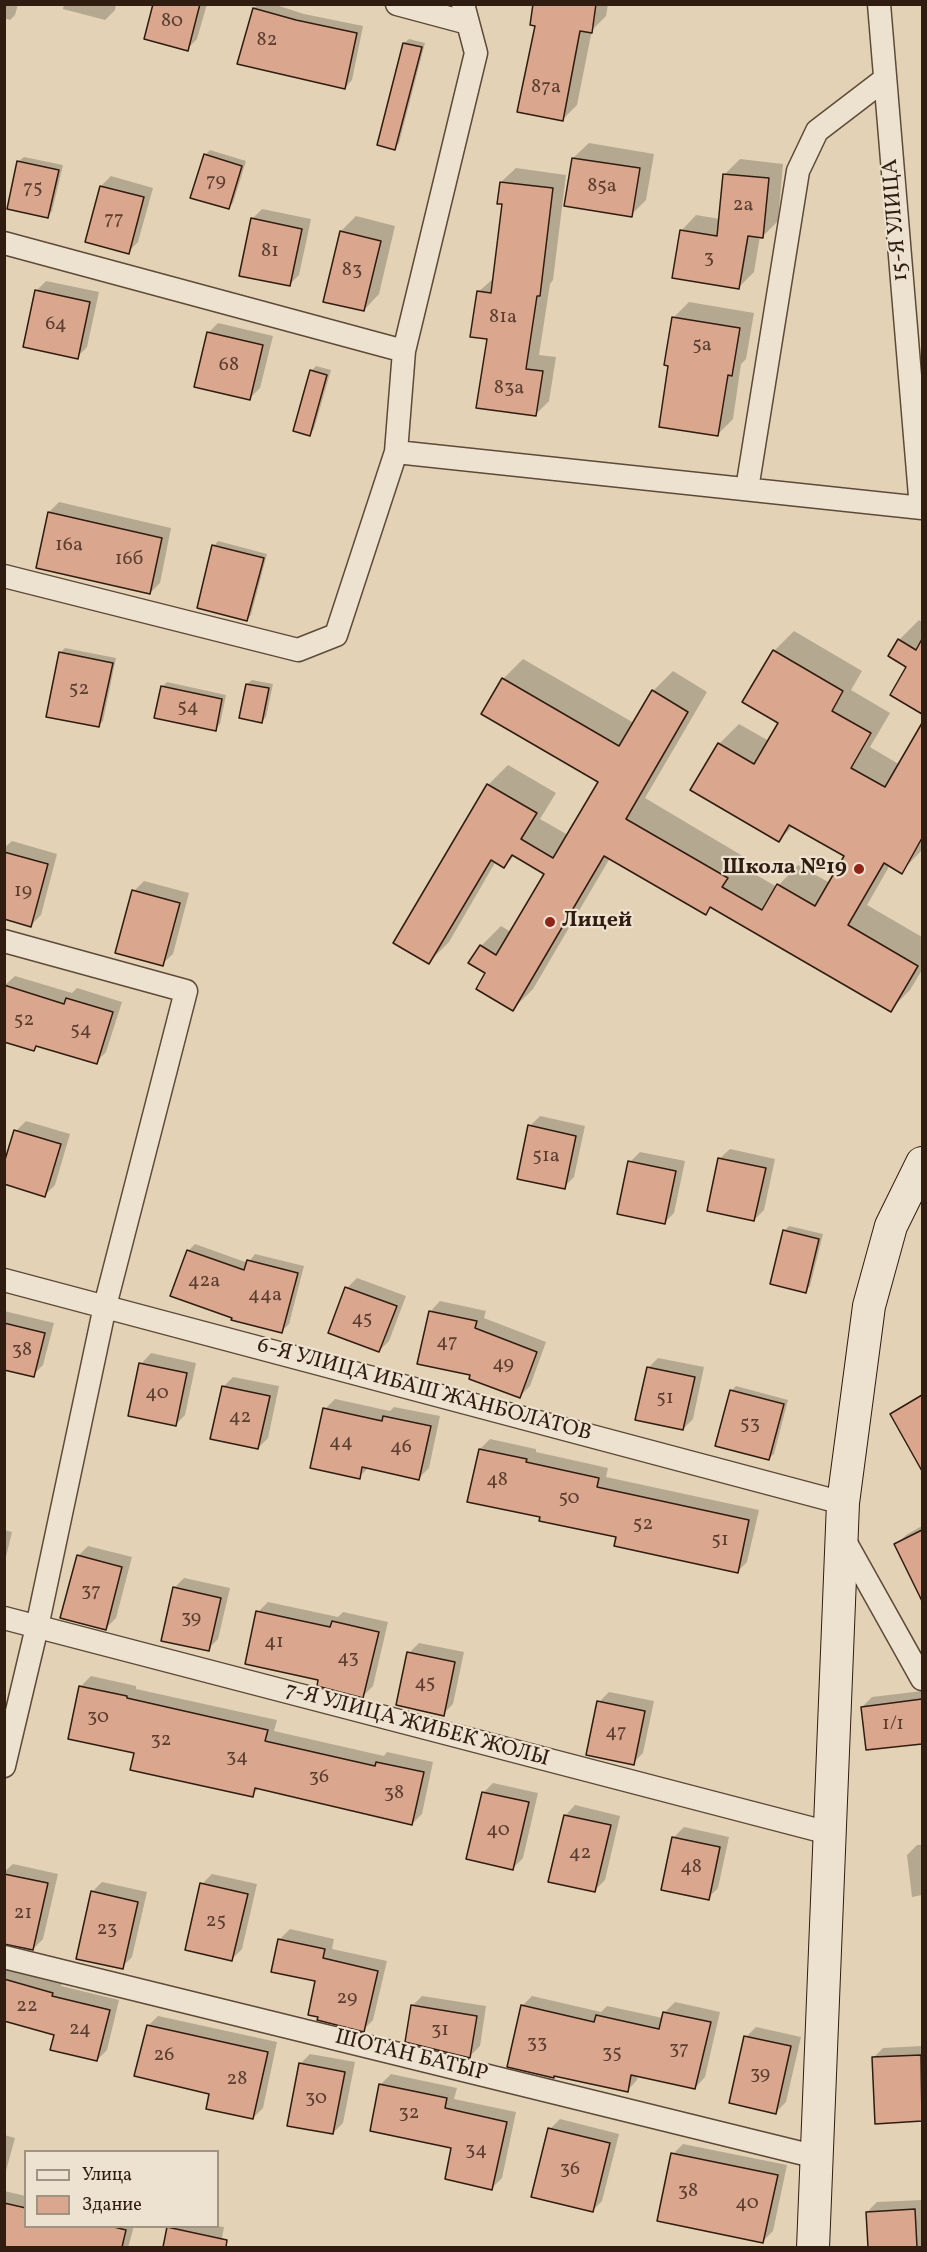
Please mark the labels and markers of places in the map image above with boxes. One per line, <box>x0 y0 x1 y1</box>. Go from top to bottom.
place label: Школа №19 <box>722 856 847 882</box>
marker: Школа №19 <box>852 862 866 876</box>
place label: Лицей <box>562 909 632 935</box>
marker: Лицей <box>543 915 557 929</box>

